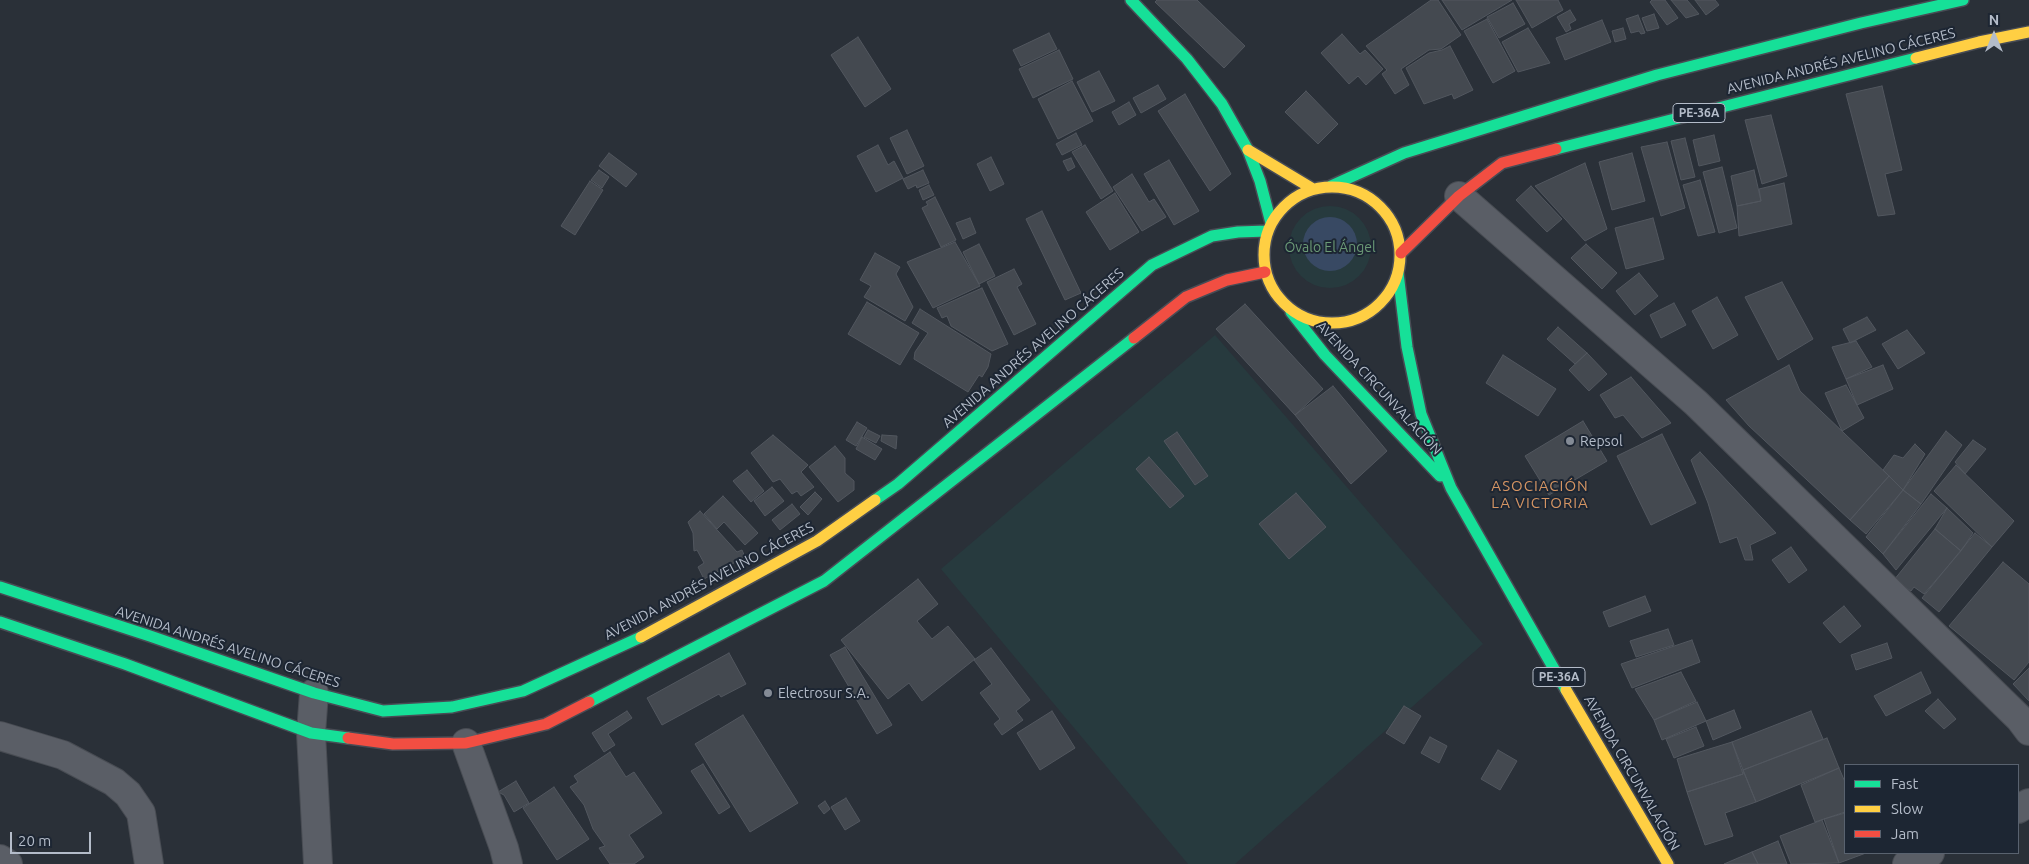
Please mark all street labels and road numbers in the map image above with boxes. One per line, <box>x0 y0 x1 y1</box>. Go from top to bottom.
street label: AVENIDA ANDRÉS AVELINO CÁCERES <box>1725 24 1957 98</box>
road number: PE-36A <box>1673 104 1725 122</box>
street label: AVENIDA ANDRÉS AVELINO CÁCERES <box>939 265 1127 431</box>
street label: AVENIDA CIRCUNVALACIÓN <box>1313 318 1445 458</box>
street label: AVENIDA ANDRÉS AVELINO CÁCERES <box>601 518 817 644</box>
street label: AVENIDA ANDRÉS AVELINO CÁCERES <box>114 603 342 691</box>
road number: PE-36A <box>1533 668 1585 686</box>
street label: AVENIDA CIRCUNVALACIÓN <box>1581 692 1683 854</box>

